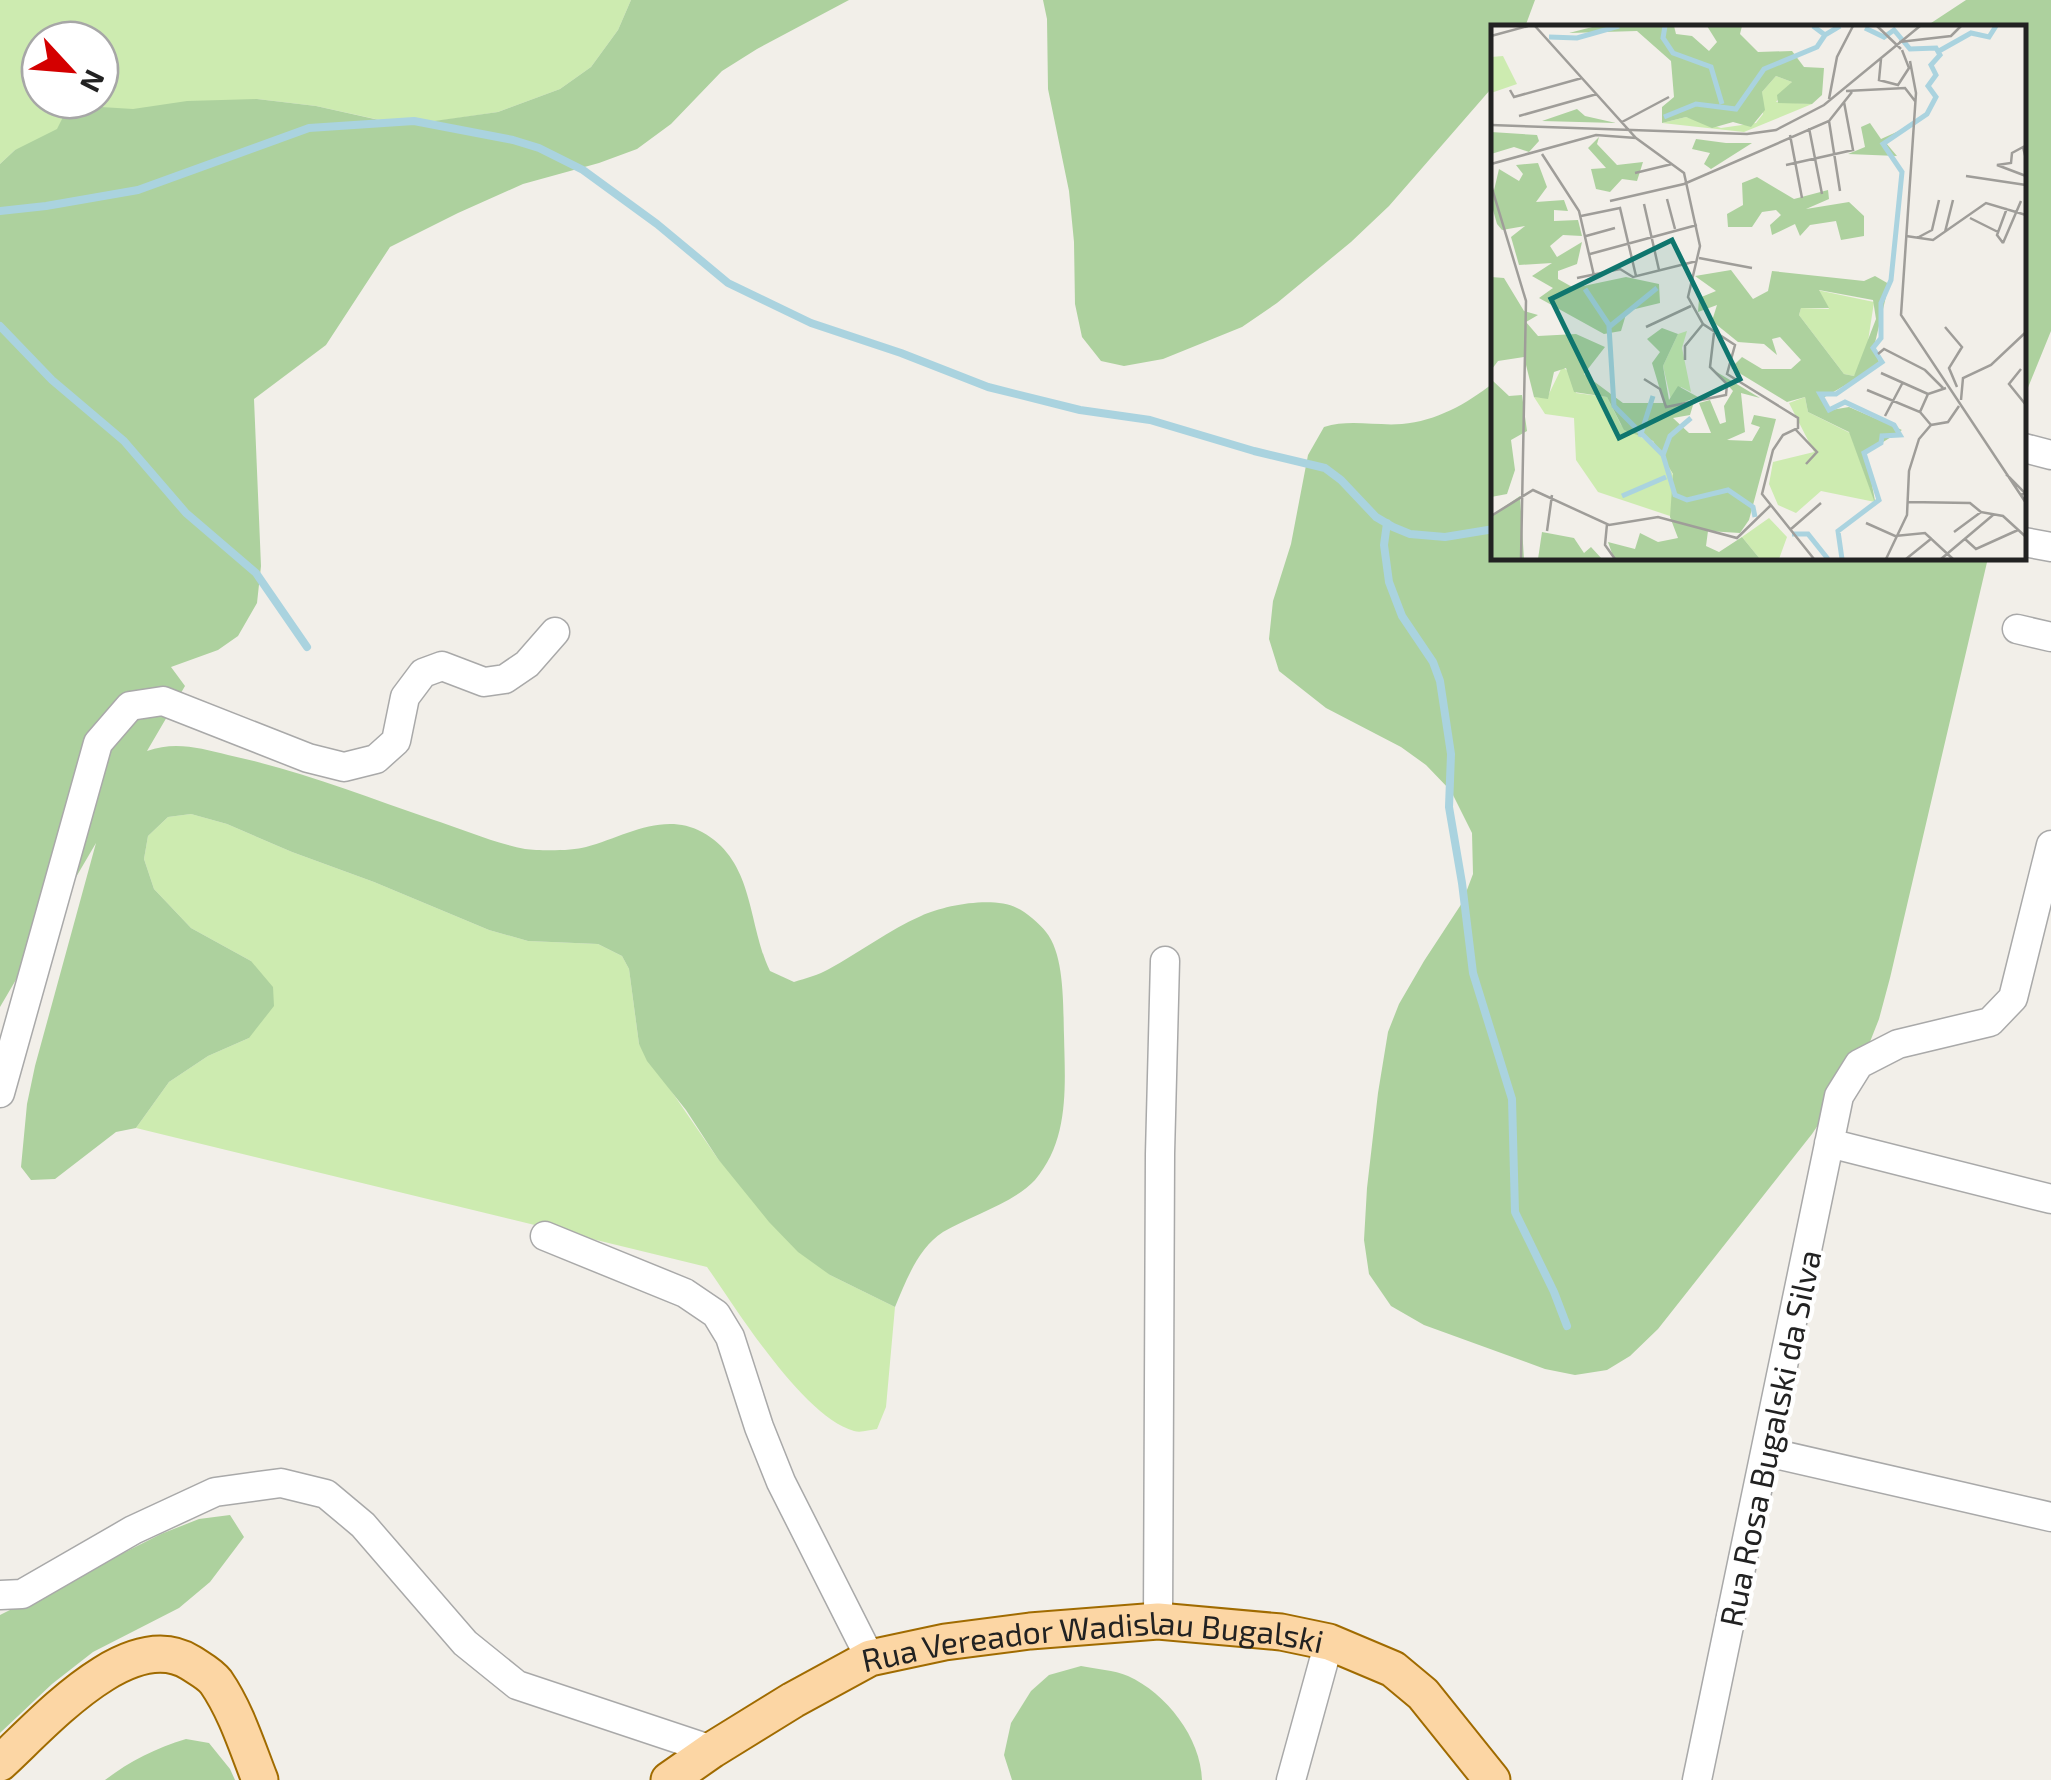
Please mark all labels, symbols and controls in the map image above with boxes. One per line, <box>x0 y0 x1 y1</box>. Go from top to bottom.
north arrow <box>20 20 120 120</box>
inset map <box>1491 25 2026 560</box>
text: N <box>74 65 113 98</box>
street label: Rua Rosa Bugalski da Silva <box>1710 1246 1828 1630</box>
street label: Rua Vereador Wadislau Bugalski <box>858 1602 1327 1678</box>

